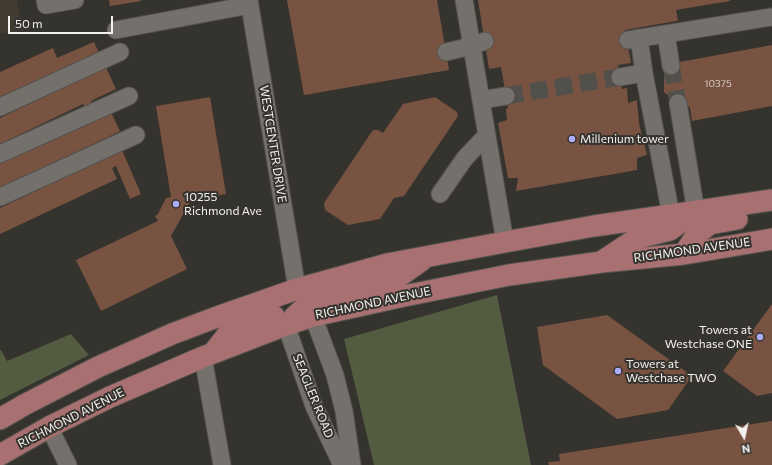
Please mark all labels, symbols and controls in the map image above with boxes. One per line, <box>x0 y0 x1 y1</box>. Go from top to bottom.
scale bar <box>10 8 115 34</box>
text: 50 m <box>15 16 43 30</box>
house number: 10375 <box>704 78 732 90</box>
street label: WESTCENTER DRIVE <box>257 84 289 204</box>
place label: Millenium tower <box>580 132 669 146</box>
marker: Millenium tower <box>567 134 577 144</box>
place label: 10255 Richmond Ave <box>184 190 262 218</box>
marker: 10255 Richmond Ave <box>171 199 181 209</box>
street label: RICHMOND AVENUE <box>633 235 751 265</box>
street label: RICHMOND AVENUE <box>314 284 432 322</box>
place label: Towers at Westchase ONE <box>665 323 752 351</box>
marker: Towers at Westchase ONE <box>755 332 765 342</box>
street label: SEAGLER ROAD <box>290 352 336 440</box>
place label: Towers at Westchase TWO <box>626 357 717 385</box>
marker: Towers at Westchase TWO <box>613 366 623 376</box>
street label: RICHMOND AVENUE <box>15 385 127 451</box>
north arrow <box>724 417 764 457</box>
text: N <box>741 442 751 456</box>

